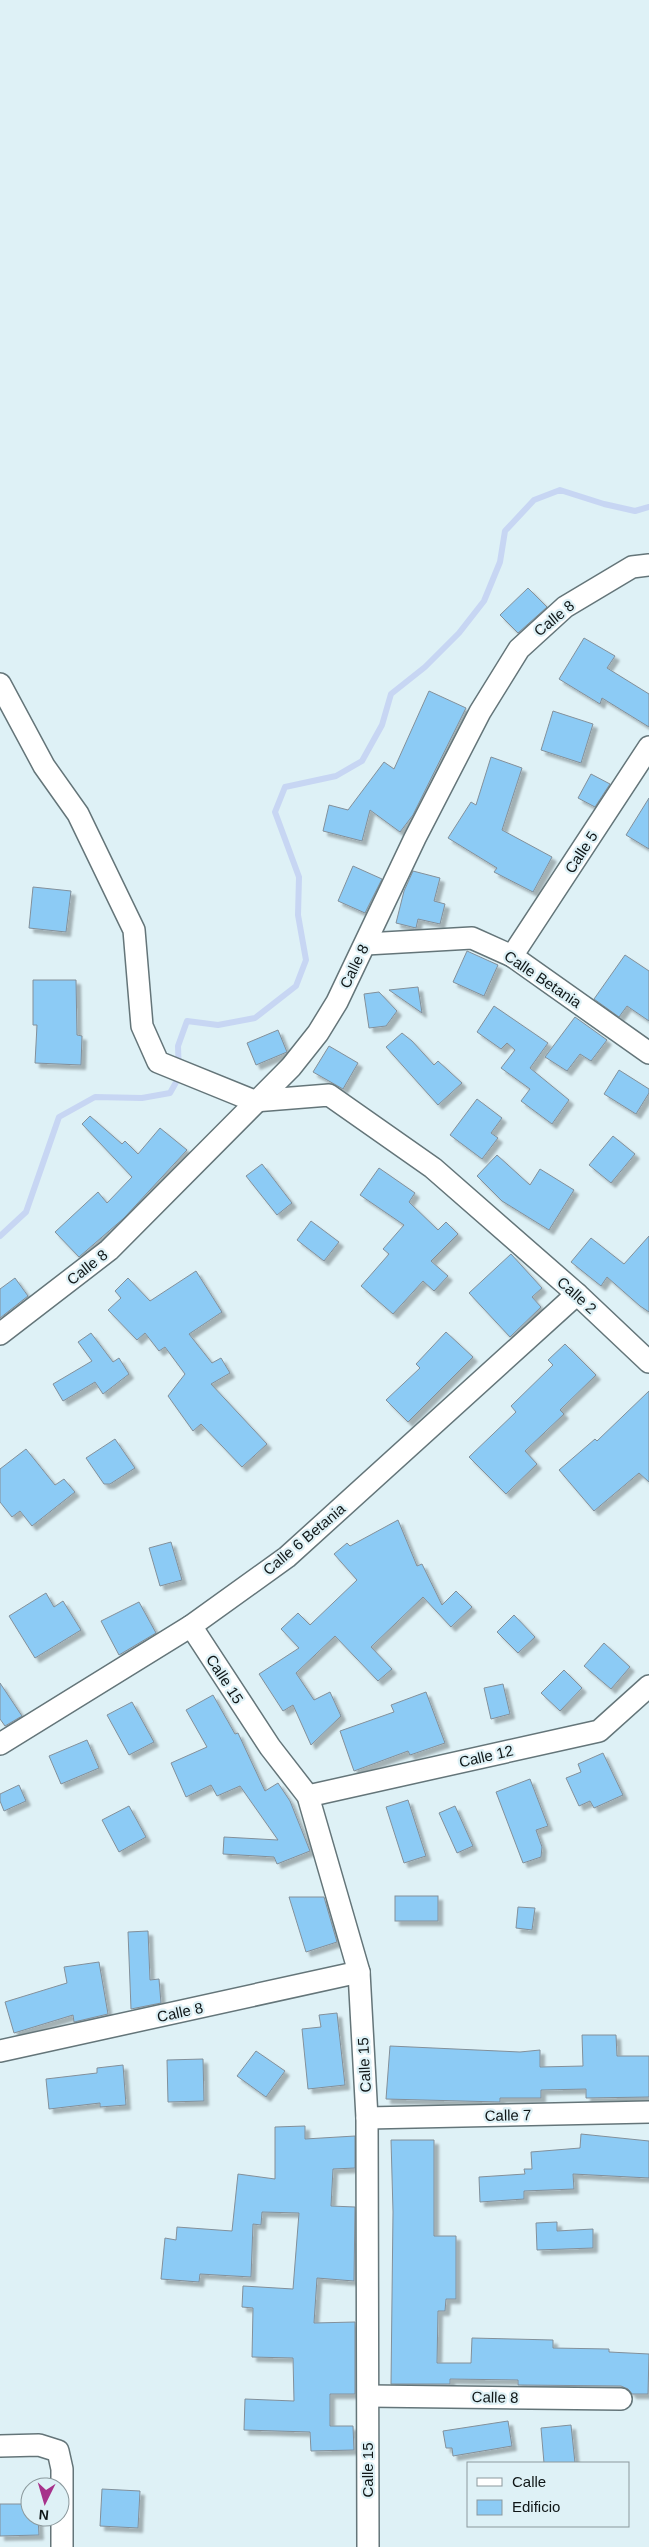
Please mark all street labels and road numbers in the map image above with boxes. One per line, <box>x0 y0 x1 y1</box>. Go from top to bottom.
street label: Calle 8 <box>531 597 577 639</box>
street label: Calle 5 <box>561 828 601 876</box>
street label: Calle 8 <box>336 941 372 991</box>
street label: Calle Betania <box>501 947 585 1011</box>
street label: Calle 8 <box>63 1246 111 1288</box>
street label: Calle 2 <box>554 1273 600 1317</box>
street label: Calle 6 Betania <box>260 1499 349 1578</box>
street label: Calle 15 <box>203 1651 247 1707</box>
street label: Calle 12 <box>457 1742 515 1770</box>
street label: Calle 8 <box>155 1999 205 2025</box>
street label: Calle 15 <box>354 2037 374 2093</box>
street label: Calle 7 <box>485 2106 531 2124</box>
street label: Calle 8 <box>472 2388 518 2406</box>
street label: Calle 15 <box>359 2442 376 2498</box>

